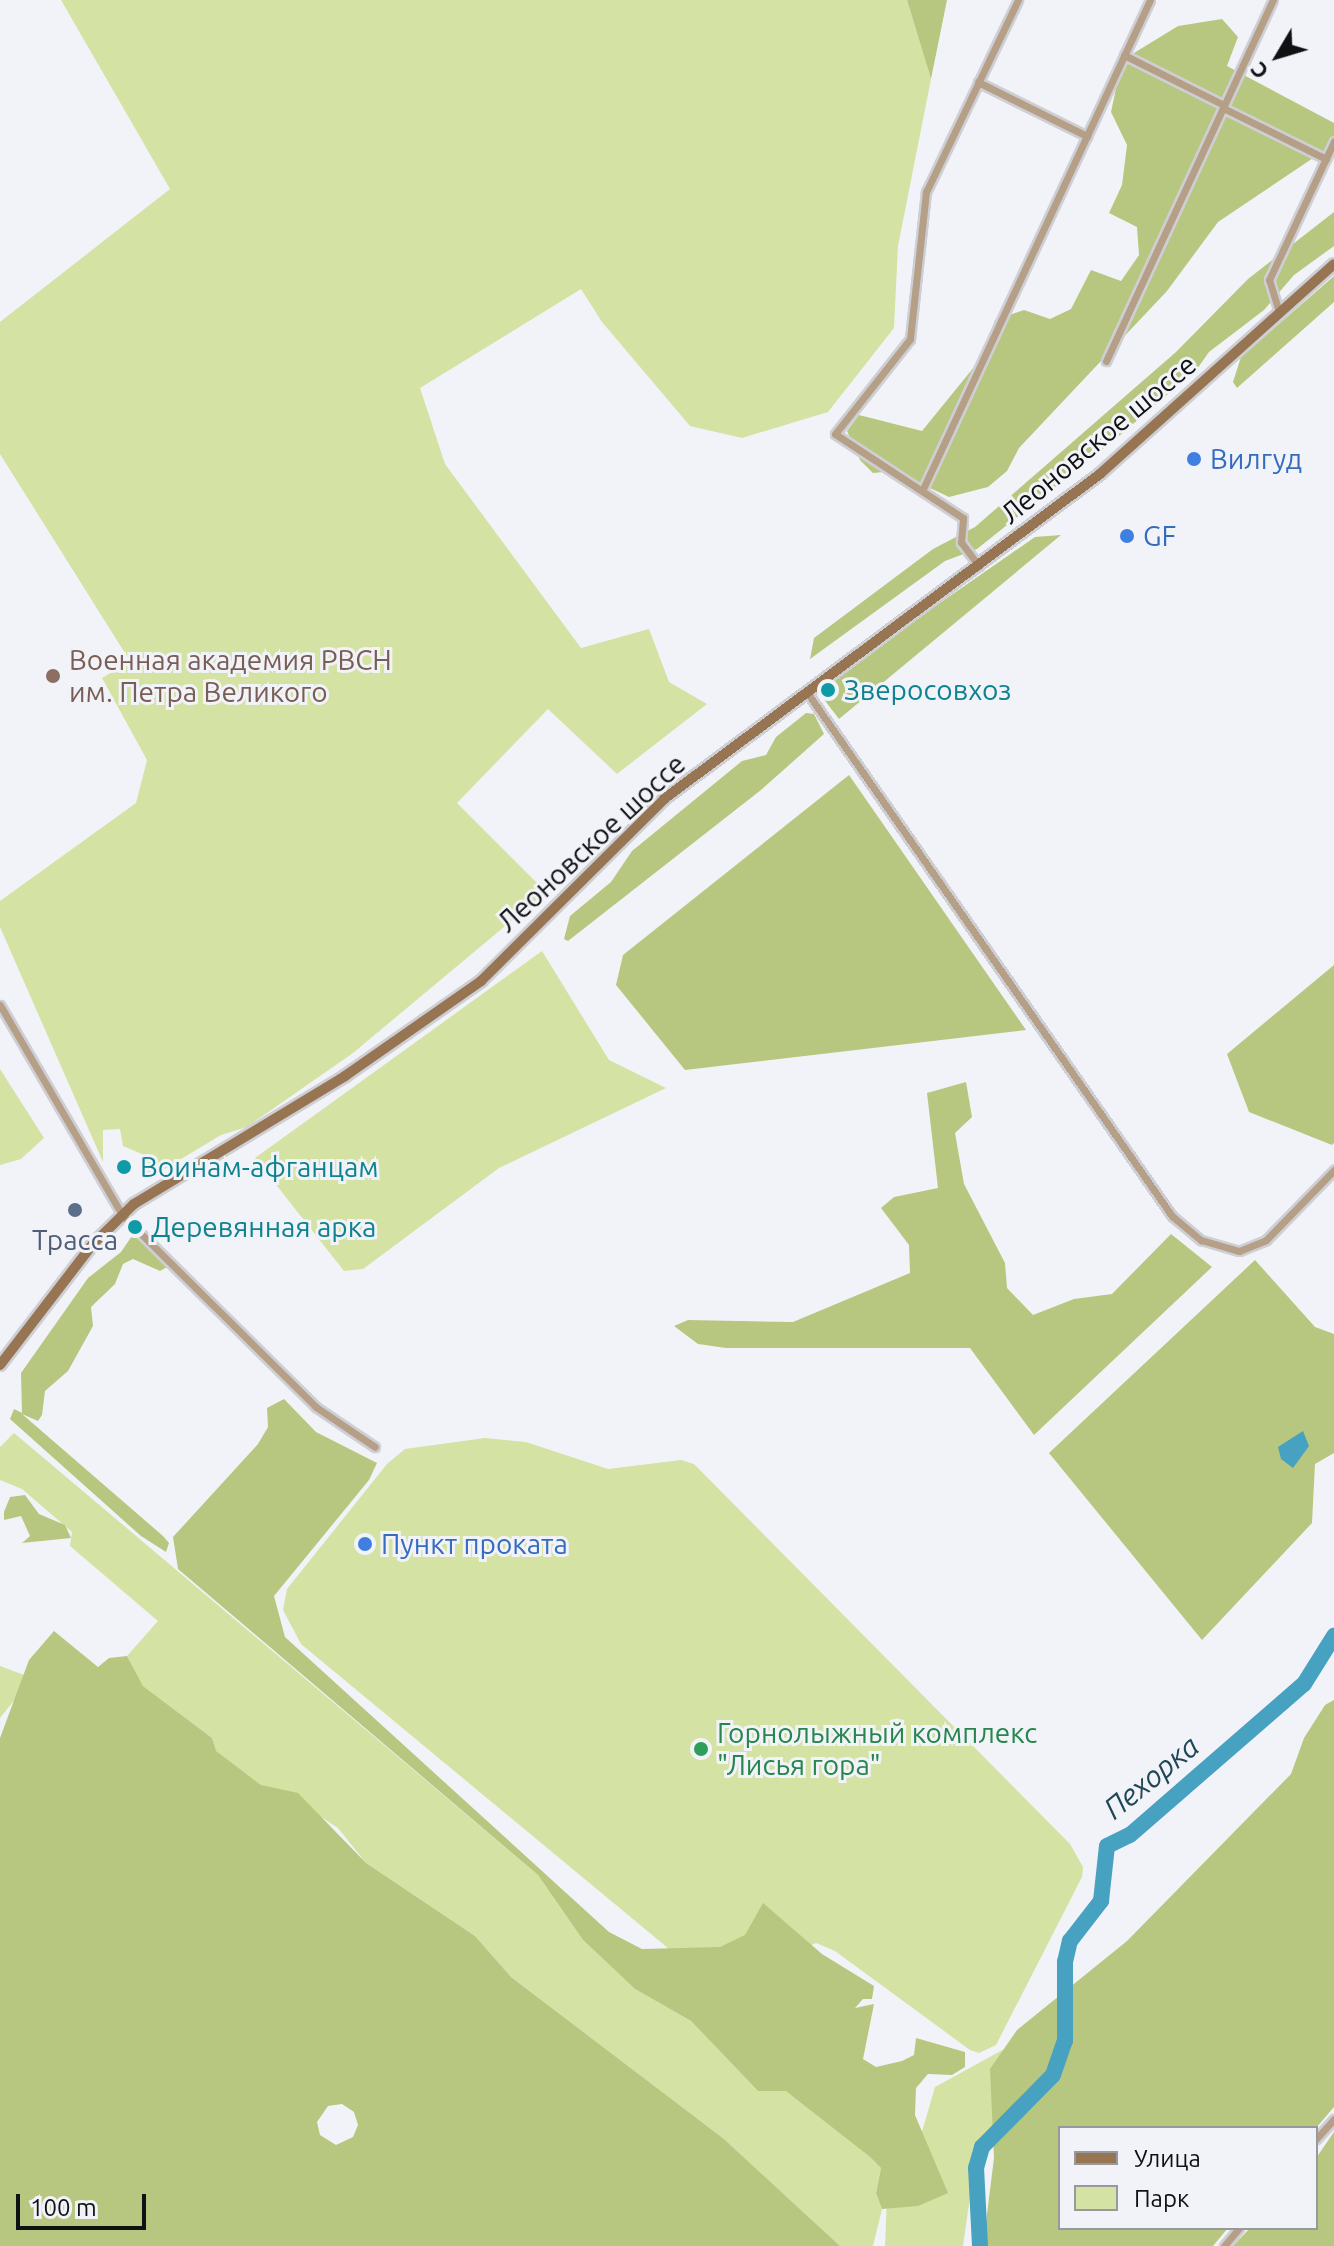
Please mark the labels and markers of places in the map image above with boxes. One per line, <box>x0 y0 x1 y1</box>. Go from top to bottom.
place label: Вилгуд <box>1210 442 1302 476</box>
marker: Вилгуд <box>1185 450 1203 468</box>
place label: GF <box>1143 519 1176 553</box>
marker: GF <box>1118 527 1136 545</box>
place label: Военная академия РВСН им. Петра Великого <box>69 643 392 709</box>
marker: Военная академия РВСН им. Петра Великого <box>44 667 62 685</box>
place label: Зверосовхоз <box>844 673 1012 707</box>
marker: Зверосовхоз <box>819 681 837 699</box>
place label: Воинам-афганцам <box>140 1150 379 1184</box>
marker: Воинам-афганцам <box>115 1158 133 1176</box>
marker: Трасса <box>66 1201 84 1219</box>
place label: Деревянная арка <box>151 1210 376 1244</box>
marker: Деревянная арка <box>126 1218 144 1236</box>
place label: Трасса <box>32 1223 118 1257</box>
place label: Пункт проката <box>381 1527 568 1561</box>
marker: Пункт проката <box>356 1535 374 1553</box>
place label: Горнолыжный комплекс "Лисья гора" <box>717 1716 1037 1782</box>
marker: Горнолыжный комплекс "Лисья гора" <box>692 1740 710 1758</box>

